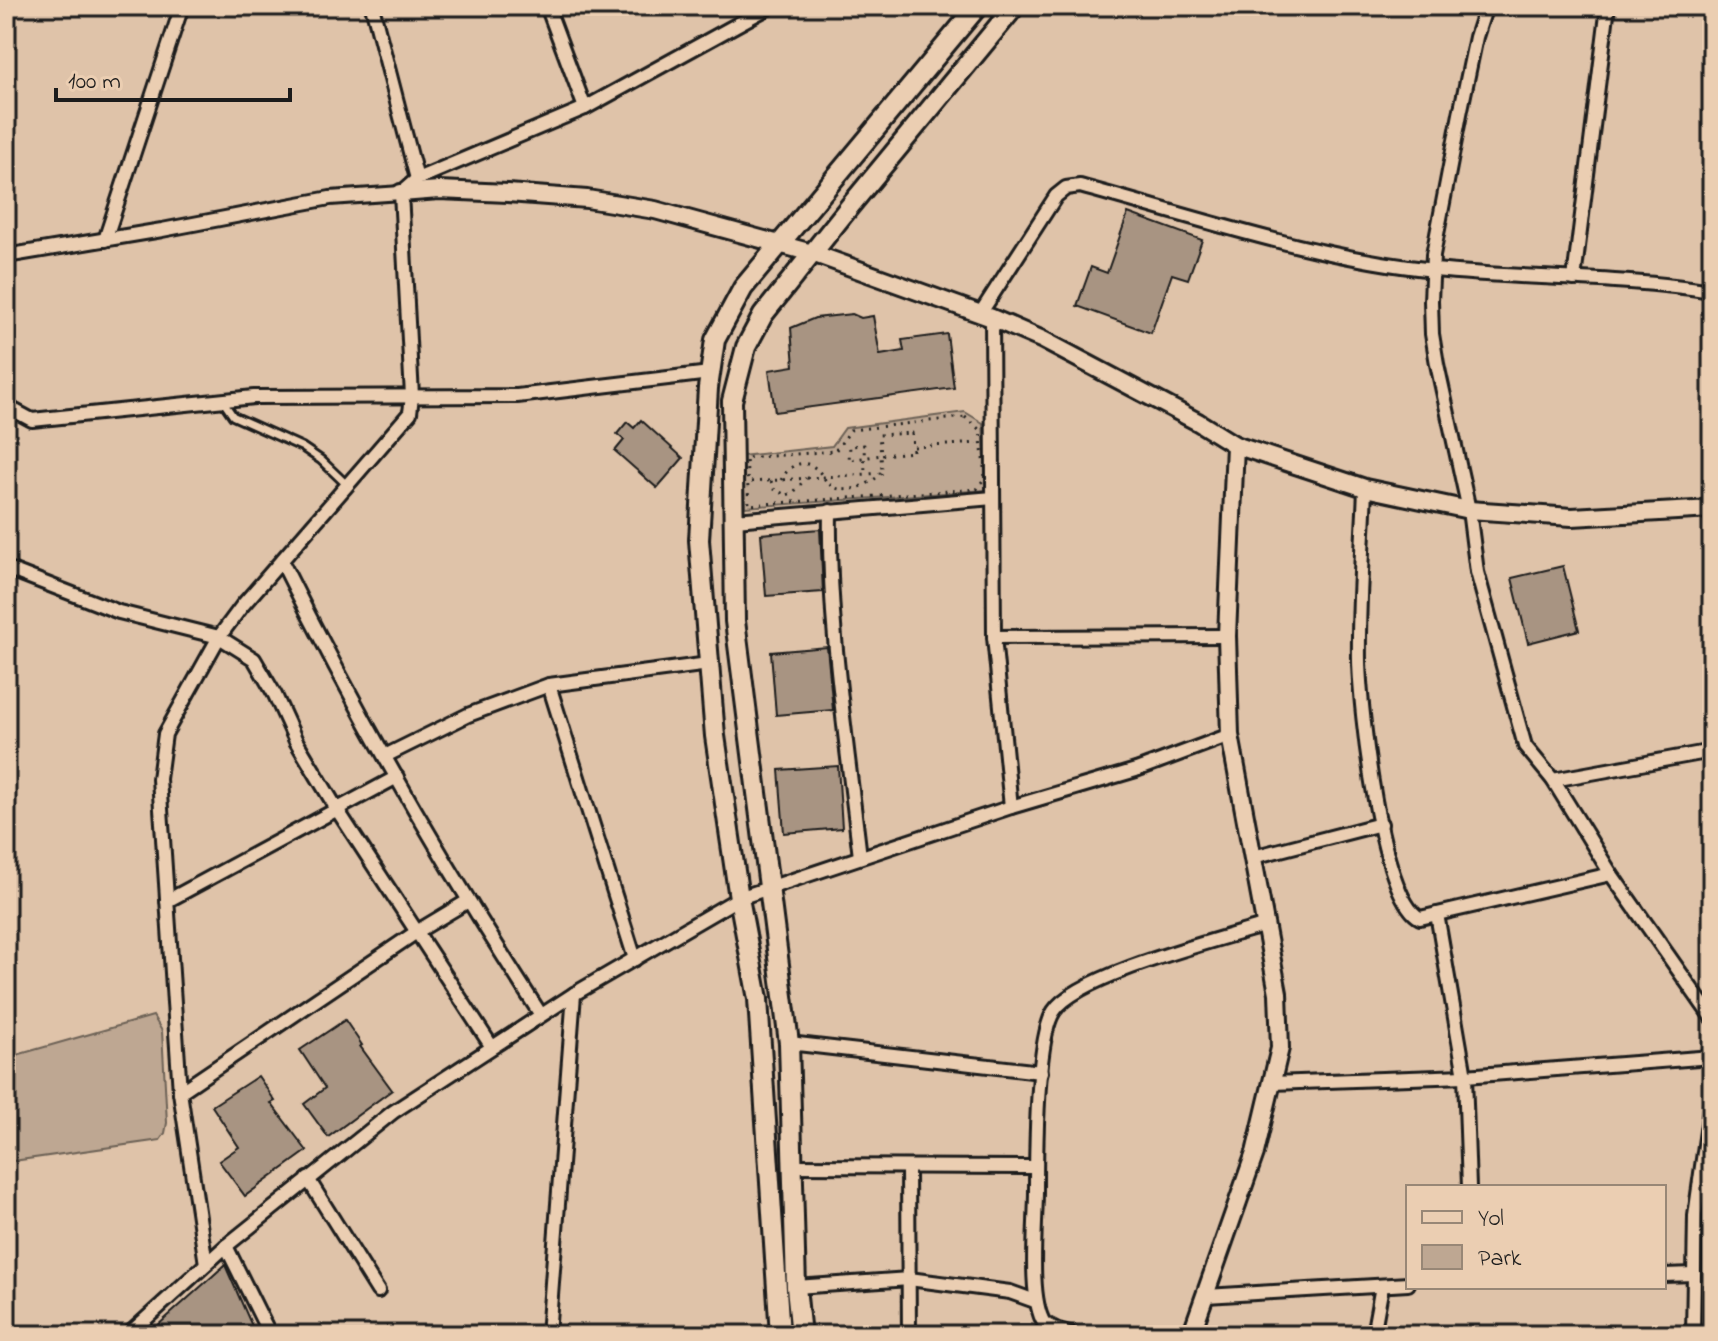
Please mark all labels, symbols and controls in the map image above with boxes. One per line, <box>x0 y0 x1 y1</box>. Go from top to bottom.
scale bar <box>56 52 290 102</box>
text: 100 m <box>68 65 121 100</box>
legend <box>1406 1185 1666 1289</box>
text: Yol <box>1478 1202 1504 1237</box>
text: Park <box>1478 1242 1522 1277</box>

